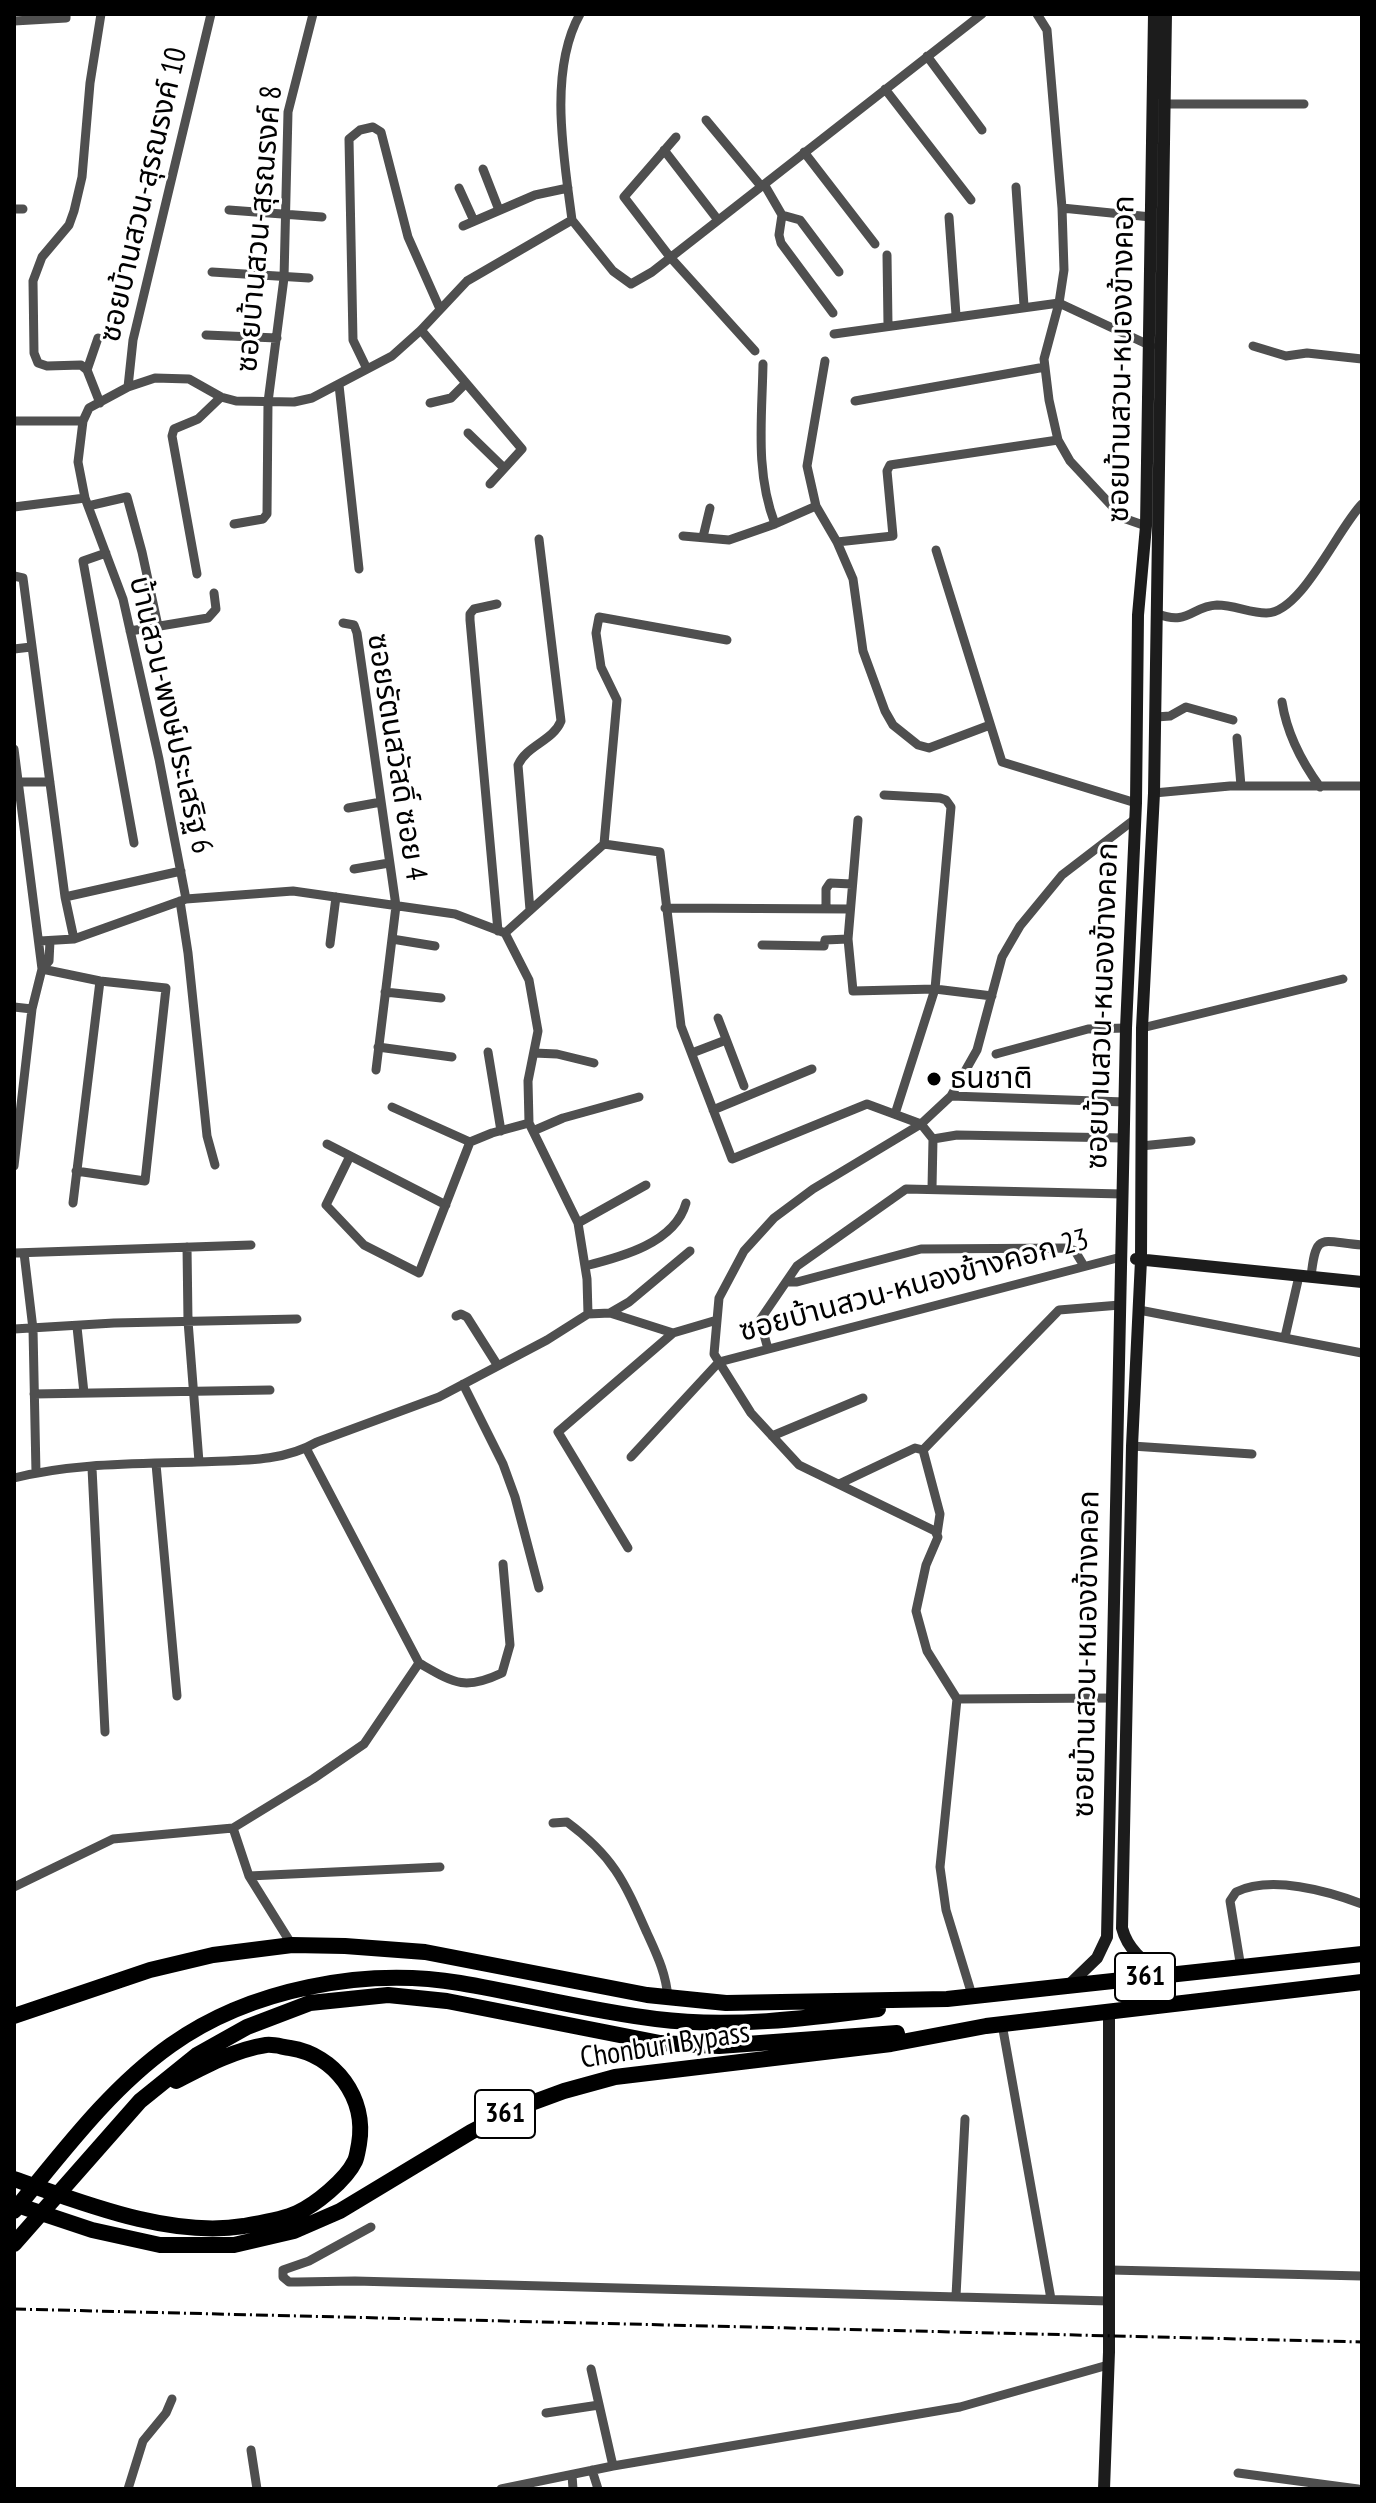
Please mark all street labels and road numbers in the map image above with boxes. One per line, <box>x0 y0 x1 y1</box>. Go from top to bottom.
street label: ซอยบ้านสวน-สุรณรงค์ 10 <box>93 44 195 346</box>
street label: ซอยบ้านสวน-สุรณรงค์ 8 <box>230 84 290 374</box>
street label: ซอยบ้านสวน-หนองข้างคอก <box>1101 195 1143 523</box>
street label: บ้านสวน-พงษ์ประเสริฐ 6 <box>121 573 219 857</box>
street label: ซอยรัตนสวัสดิ์ ซอย 4 <box>359 631 433 883</box>
street label: ซอยบ้านสวน-หนองข้างคอก <box>1079 842 1127 1170</box>
street label: ซอยบ้านสวน-หนองข้างคอก 23 <box>735 1222 1093 1350</box>
street label: ซอยบ้านสวน-หนองข้างคอก <box>1066 1490 1108 1818</box>
road number: 361 <box>1115 1953 1175 2001</box>
street label: Chonburi Bypass <box>578 2015 752 2077</box>
road number: 361 <box>475 2090 535 2138</box>

